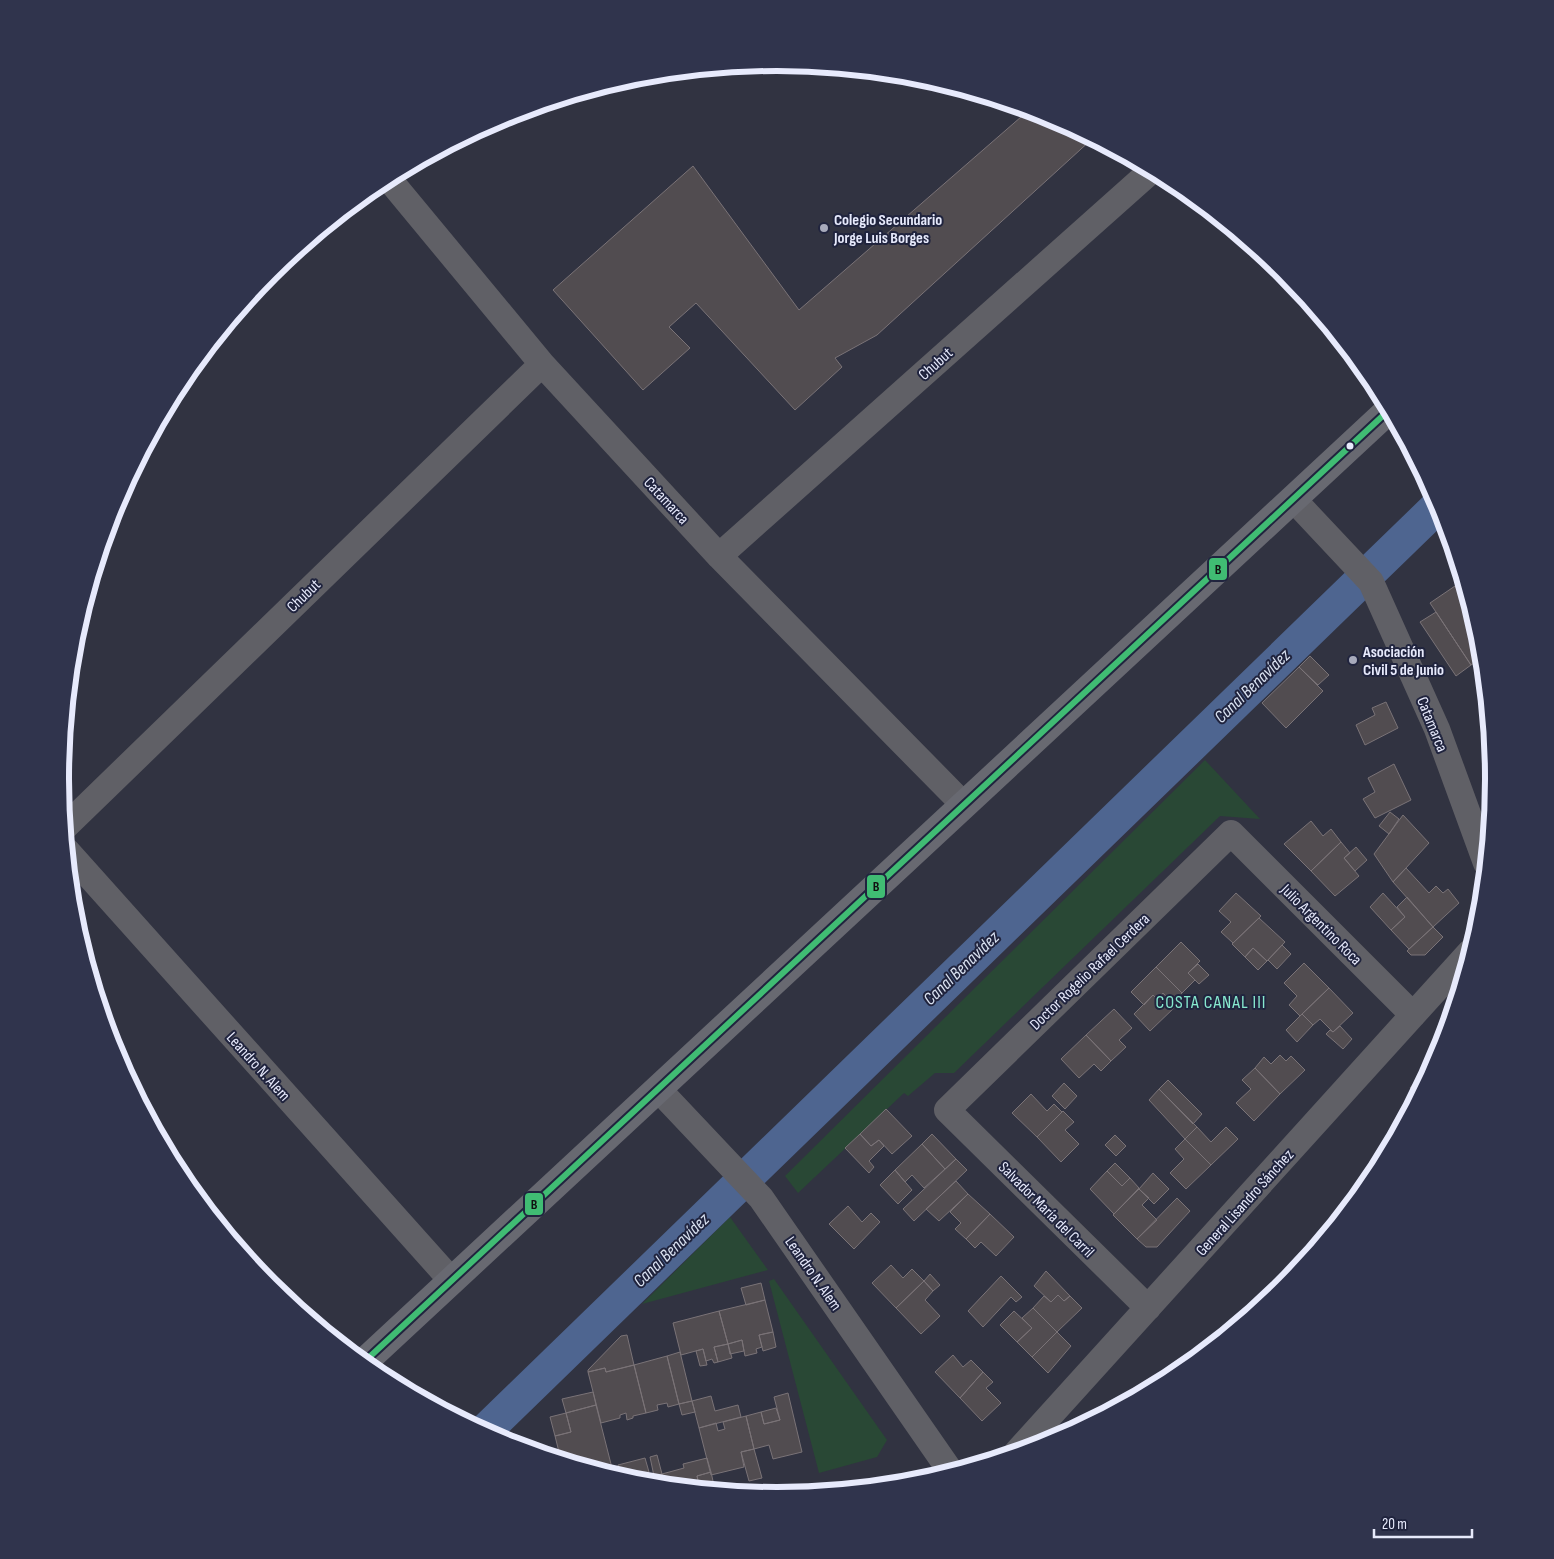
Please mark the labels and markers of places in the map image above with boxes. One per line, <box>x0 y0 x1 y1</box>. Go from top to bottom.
place label: Colegio Secundario Jorge Luis Borges <box>833 211 942 248</box>
marker: Colegio Secundario Jorge Luis Borges <box>818 222 830 234</box>
unlabelled marker <box>1345 441 1355 451</box>
place label: Asociación Civil 5 de Junio <box>1362 643 1444 680</box>
marker: Asociación Civil 5 de Junio <box>1347 654 1359 666</box>

